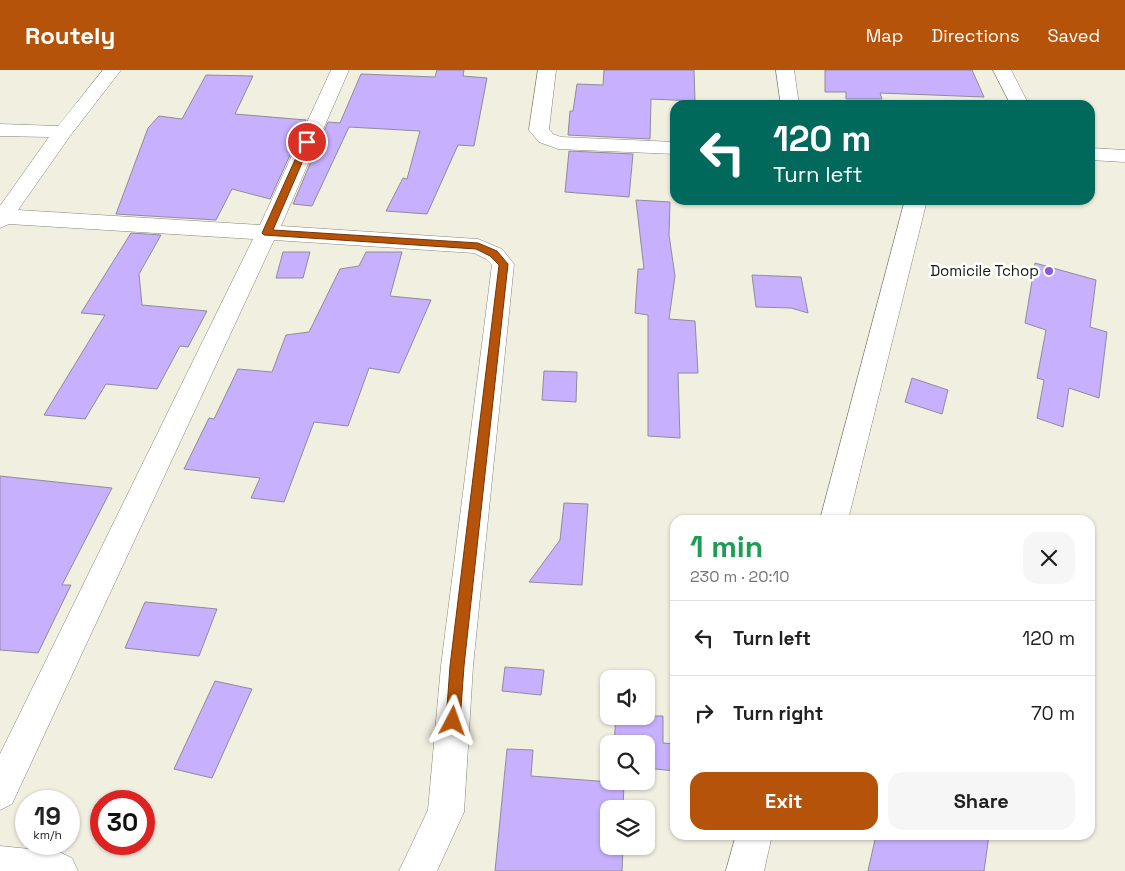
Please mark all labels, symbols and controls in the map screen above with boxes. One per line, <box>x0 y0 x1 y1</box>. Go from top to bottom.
text: Routely <box>25 20 115 51</box>
text: Map <box>866 24 903 47</box>
text: Directions <box>931 24 1020 47</box>
text: Saved <box>1048 24 1100 47</box>
text: 120 m <box>773 117 871 161</box>
icon: left <box>690 120 755 185</box>
pin <box>286 121 328 163</box>
icon: arrive <box>293 128 321 156</box>
text: Turn left <box>773 160 863 188</box>
place label: Domicile Tchop <box>930 261 1039 280</box>
marker: Domicile Tchop <box>1043 265 1055 277</box>
text: 1 min <box>690 527 763 566</box>
button: close <box>1023 532 1075 584</box>
text: 230 m · 20:10 <box>690 566 790 587</box>
icon: left <box>690 624 718 652</box>
text: Turn left <box>733 626 811 651</box>
text: 120 m <box>1022 626 1075 651</box>
map controls <box>600 670 655 855</box>
button: sound <box>600 670 655 725</box>
position arrow <box>426 694 478 746</box>
icon: right <box>690 699 718 727</box>
text: Turn right <box>733 701 823 726</box>
text: 70 m <box>1031 701 1075 726</box>
button: search <box>600 735 655 790</box>
button: Exit <box>690 772 878 830</box>
button: Share <box>888 772 1075 830</box>
speed limit sign: 30 <box>90 790 155 855</box>
text: 19 <box>34 800 61 832</box>
button: layers <box>600 800 655 855</box>
text: km/h <box>33 827 62 843</box>

